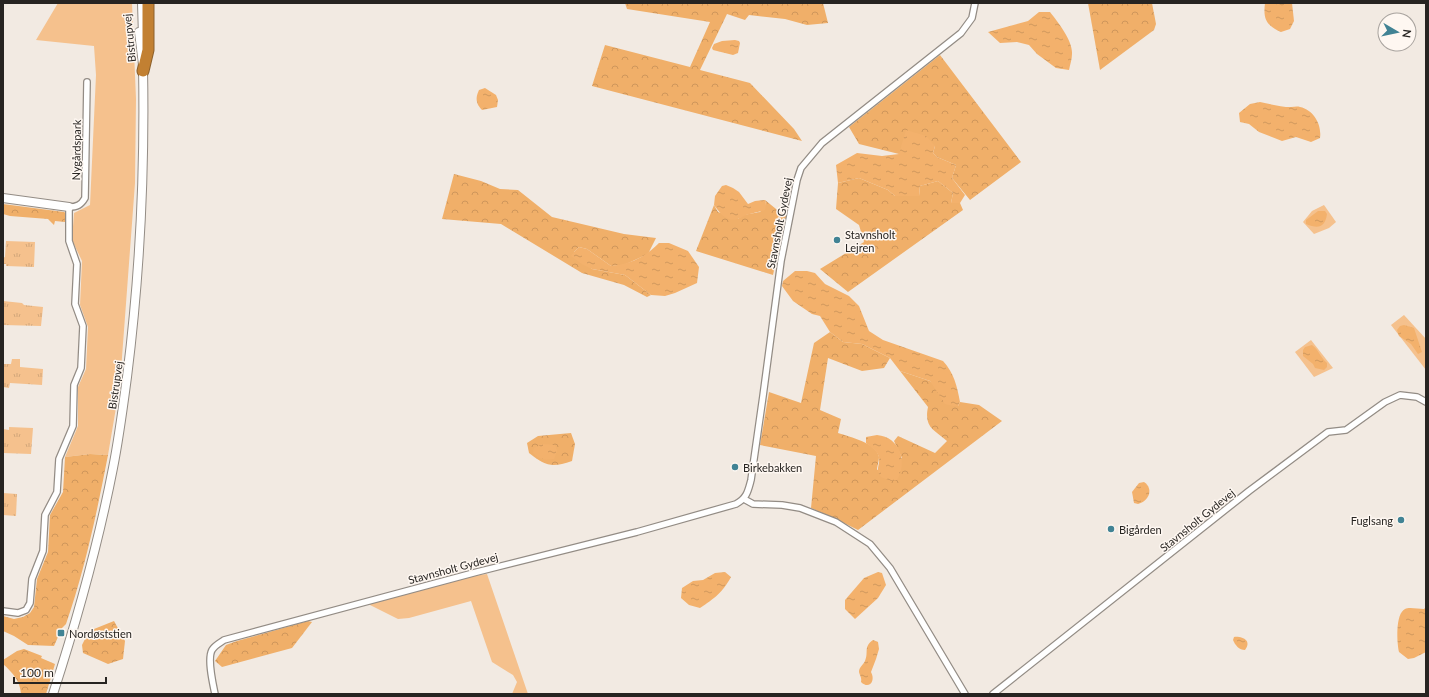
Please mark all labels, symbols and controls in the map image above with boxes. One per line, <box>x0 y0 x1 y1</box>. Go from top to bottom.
north arrow <box>1377 12 1417 52</box>
street label: Bistrupvej <box>120 13 138 63</box>
text: N <box>1400 28 1414 39</box>
street label: Nygårdspark <box>69 119 83 181</box>
street label: Stavnsholt Gydevej <box>764 176 794 270</box>
place label: Stavnsholt Lejren <box>845 228 896 254</box>
marker: Stavnsholt Lejren <box>832 235 842 245</box>
street label: Bistrupvej <box>105 360 125 410</box>
place label: Birkebakken <box>743 461 802 474</box>
marker: Birkebakken <box>730 462 740 472</box>
street label: Stavnsholt Gydevej <box>1157 486 1237 554</box>
place label: Fuglsang <box>1351 514 1393 527</box>
marker: Fuglsang <box>1396 515 1406 525</box>
place label: Bigården <box>1119 523 1162 536</box>
marker: Bigården <box>1106 524 1116 534</box>
street label: Stavnsholt Gydevej <box>407 550 500 586</box>
place label: Nordøststien <box>69 627 132 640</box>
marker: Nordøststien <box>56 628 66 638</box>
scale bar <box>14 659 106 685</box>
text: 100 m <box>20 665 54 680</box>

